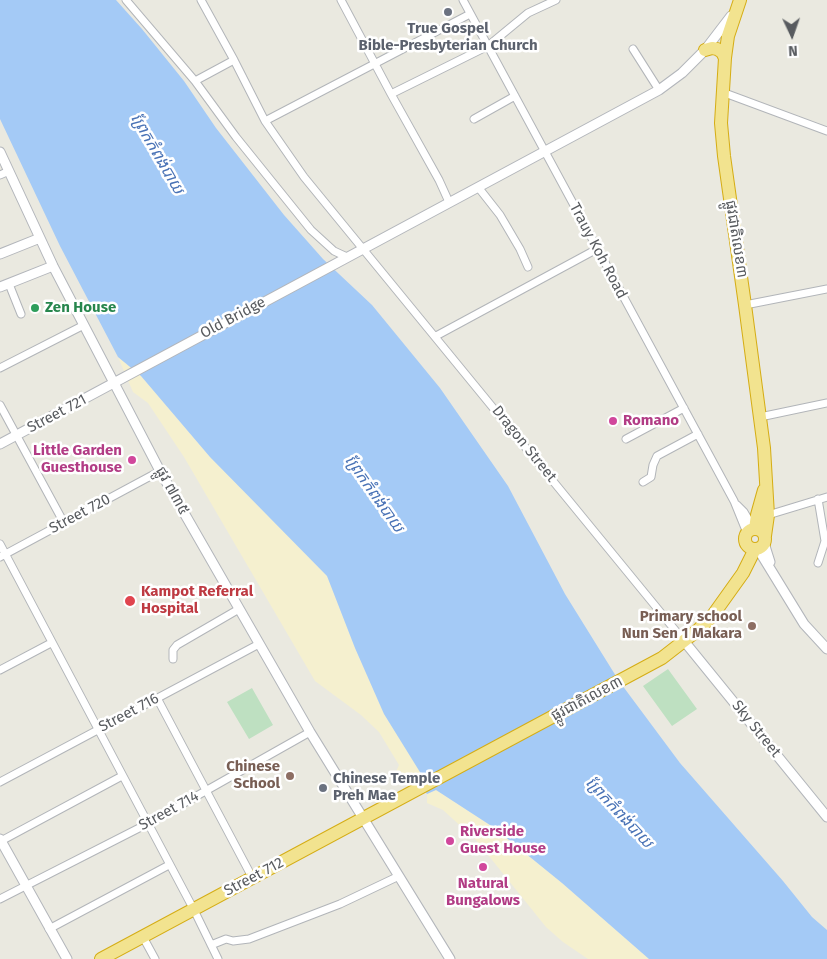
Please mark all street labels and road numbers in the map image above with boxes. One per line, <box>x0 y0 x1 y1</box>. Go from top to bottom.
street label: ផ្លូវជាតិលេខ៣ <box>721 199 751 279</box>
street label: Trauy Koh Road <box>565 200 631 302</box>
street label: Old Bridge <box>197 293 269 343</box>
street label: Street 721 <box>24 391 90 437</box>
street label: Dragon Street <box>488 402 560 486</box>
street label: ផ្លូវ ៧៣៥ <box>151 464 193 518</box>
street label: Street 720 <box>46 490 114 538</box>
street label: ផ្លូវជាតិលេខ៣ <box>548 673 626 725</box>
street label: Street 716 <box>96 690 162 736</box>
street label: Sky Street <box>728 697 784 761</box>
street label: Street 714 <box>136 787 202 835</box>
street label: Street 712 <box>221 854 287 900</box>

